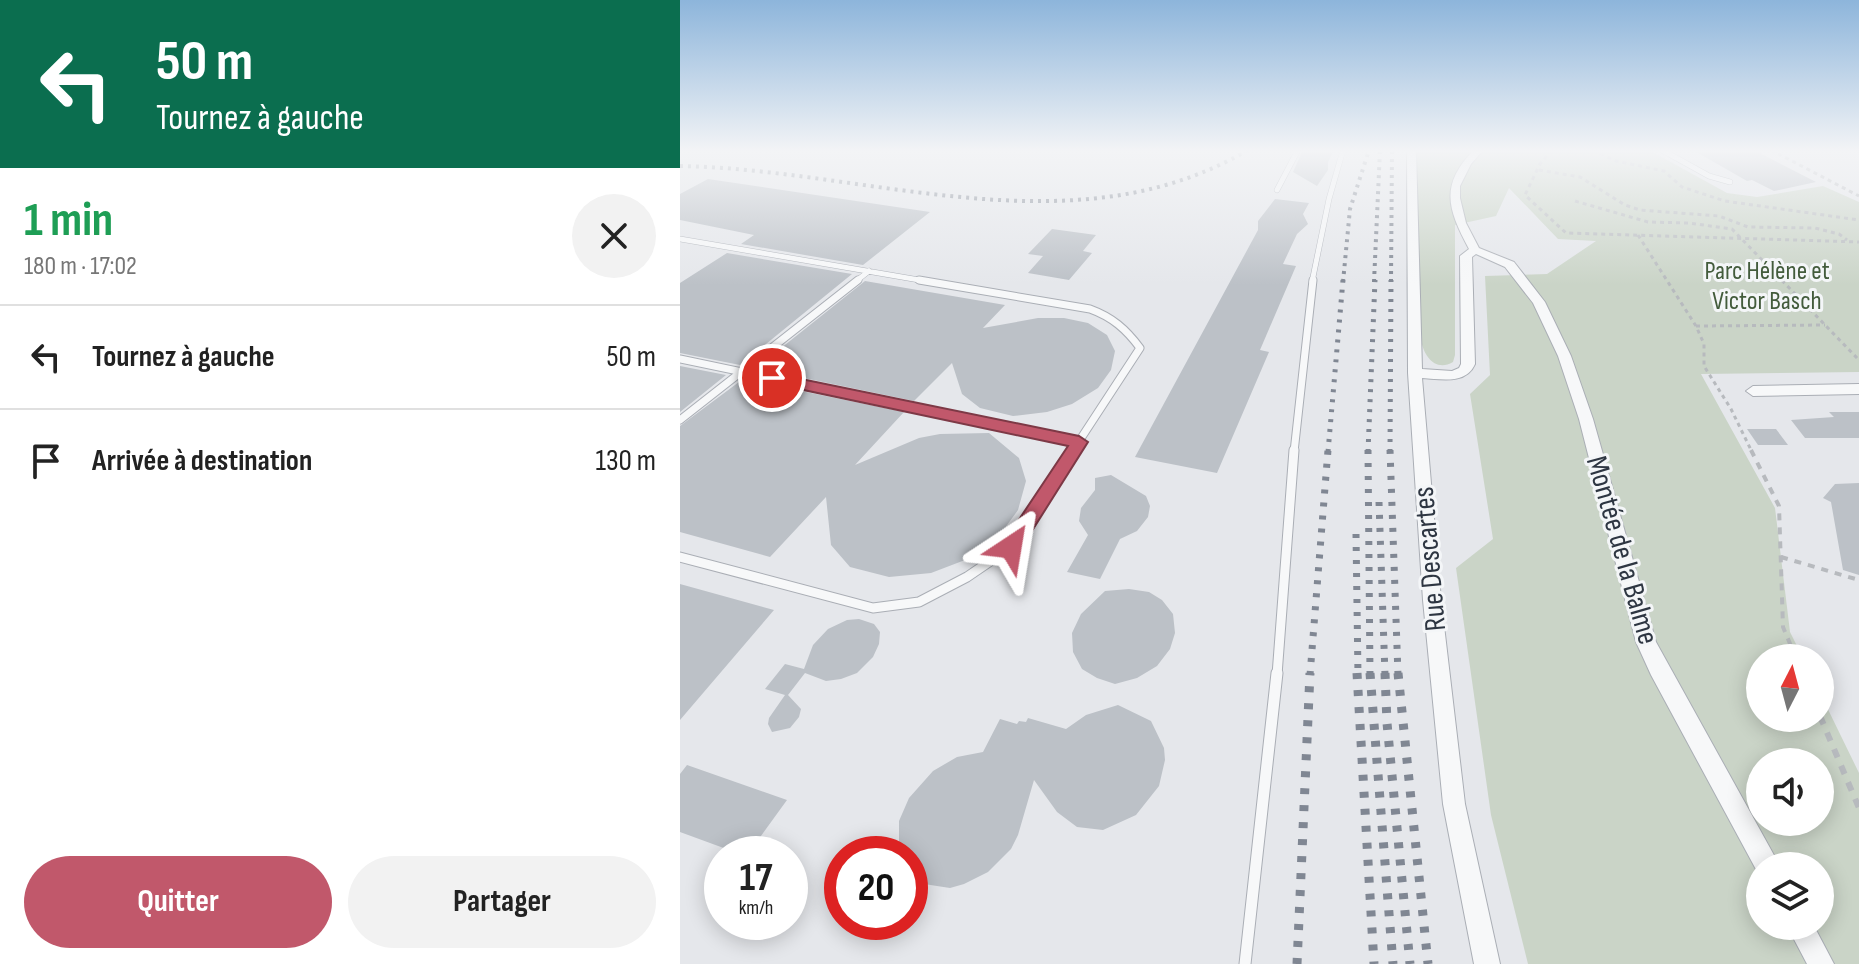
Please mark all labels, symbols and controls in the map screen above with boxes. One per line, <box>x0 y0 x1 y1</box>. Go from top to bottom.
text: 50 m <box>156 29 253 96</box>
icon: left <box>24 32 128 136</box>
text: Tournez à gauche <box>156 97 364 140</box>
text: 1 min <box>24 192 113 249</box>
button: close <box>572 194 656 278</box>
text: 180 m · 17:02 <box>24 251 137 282</box>
park label: Parc Hélène et Victor Basch <box>1704 256 1830 317</box>
icon: left <box>24 335 68 379</box>
text: Tournez à gauche <box>92 339 275 375</box>
text: 50 m <box>607 339 656 375</box>
pin <box>738 344 806 412</box>
icon: arrive <box>750 356 794 400</box>
icon: arrive <box>24 439 68 483</box>
text: Arrivée à destination <box>92 443 312 479</box>
text: 130 m <box>596 443 656 479</box>
street label: Montée de la Balme <box>1578 452 1666 649</box>
street label: Rue Descartes <box>1406 485 1454 633</box>
position arrow <box>969 505 1053 589</box>
north arrow <box>1746 644 1834 732</box>
map controls <box>1746 644 1834 940</box>
button: sound <box>1746 748 1834 836</box>
speed limit sign: 20 <box>824 836 928 940</box>
button: layers <box>1746 852 1834 940</box>
text: 17 <box>740 854 772 902</box>
button: Quitter <box>24 856 332 948</box>
button: Partager <box>348 856 656 948</box>
text: km/h <box>739 896 773 920</box>

